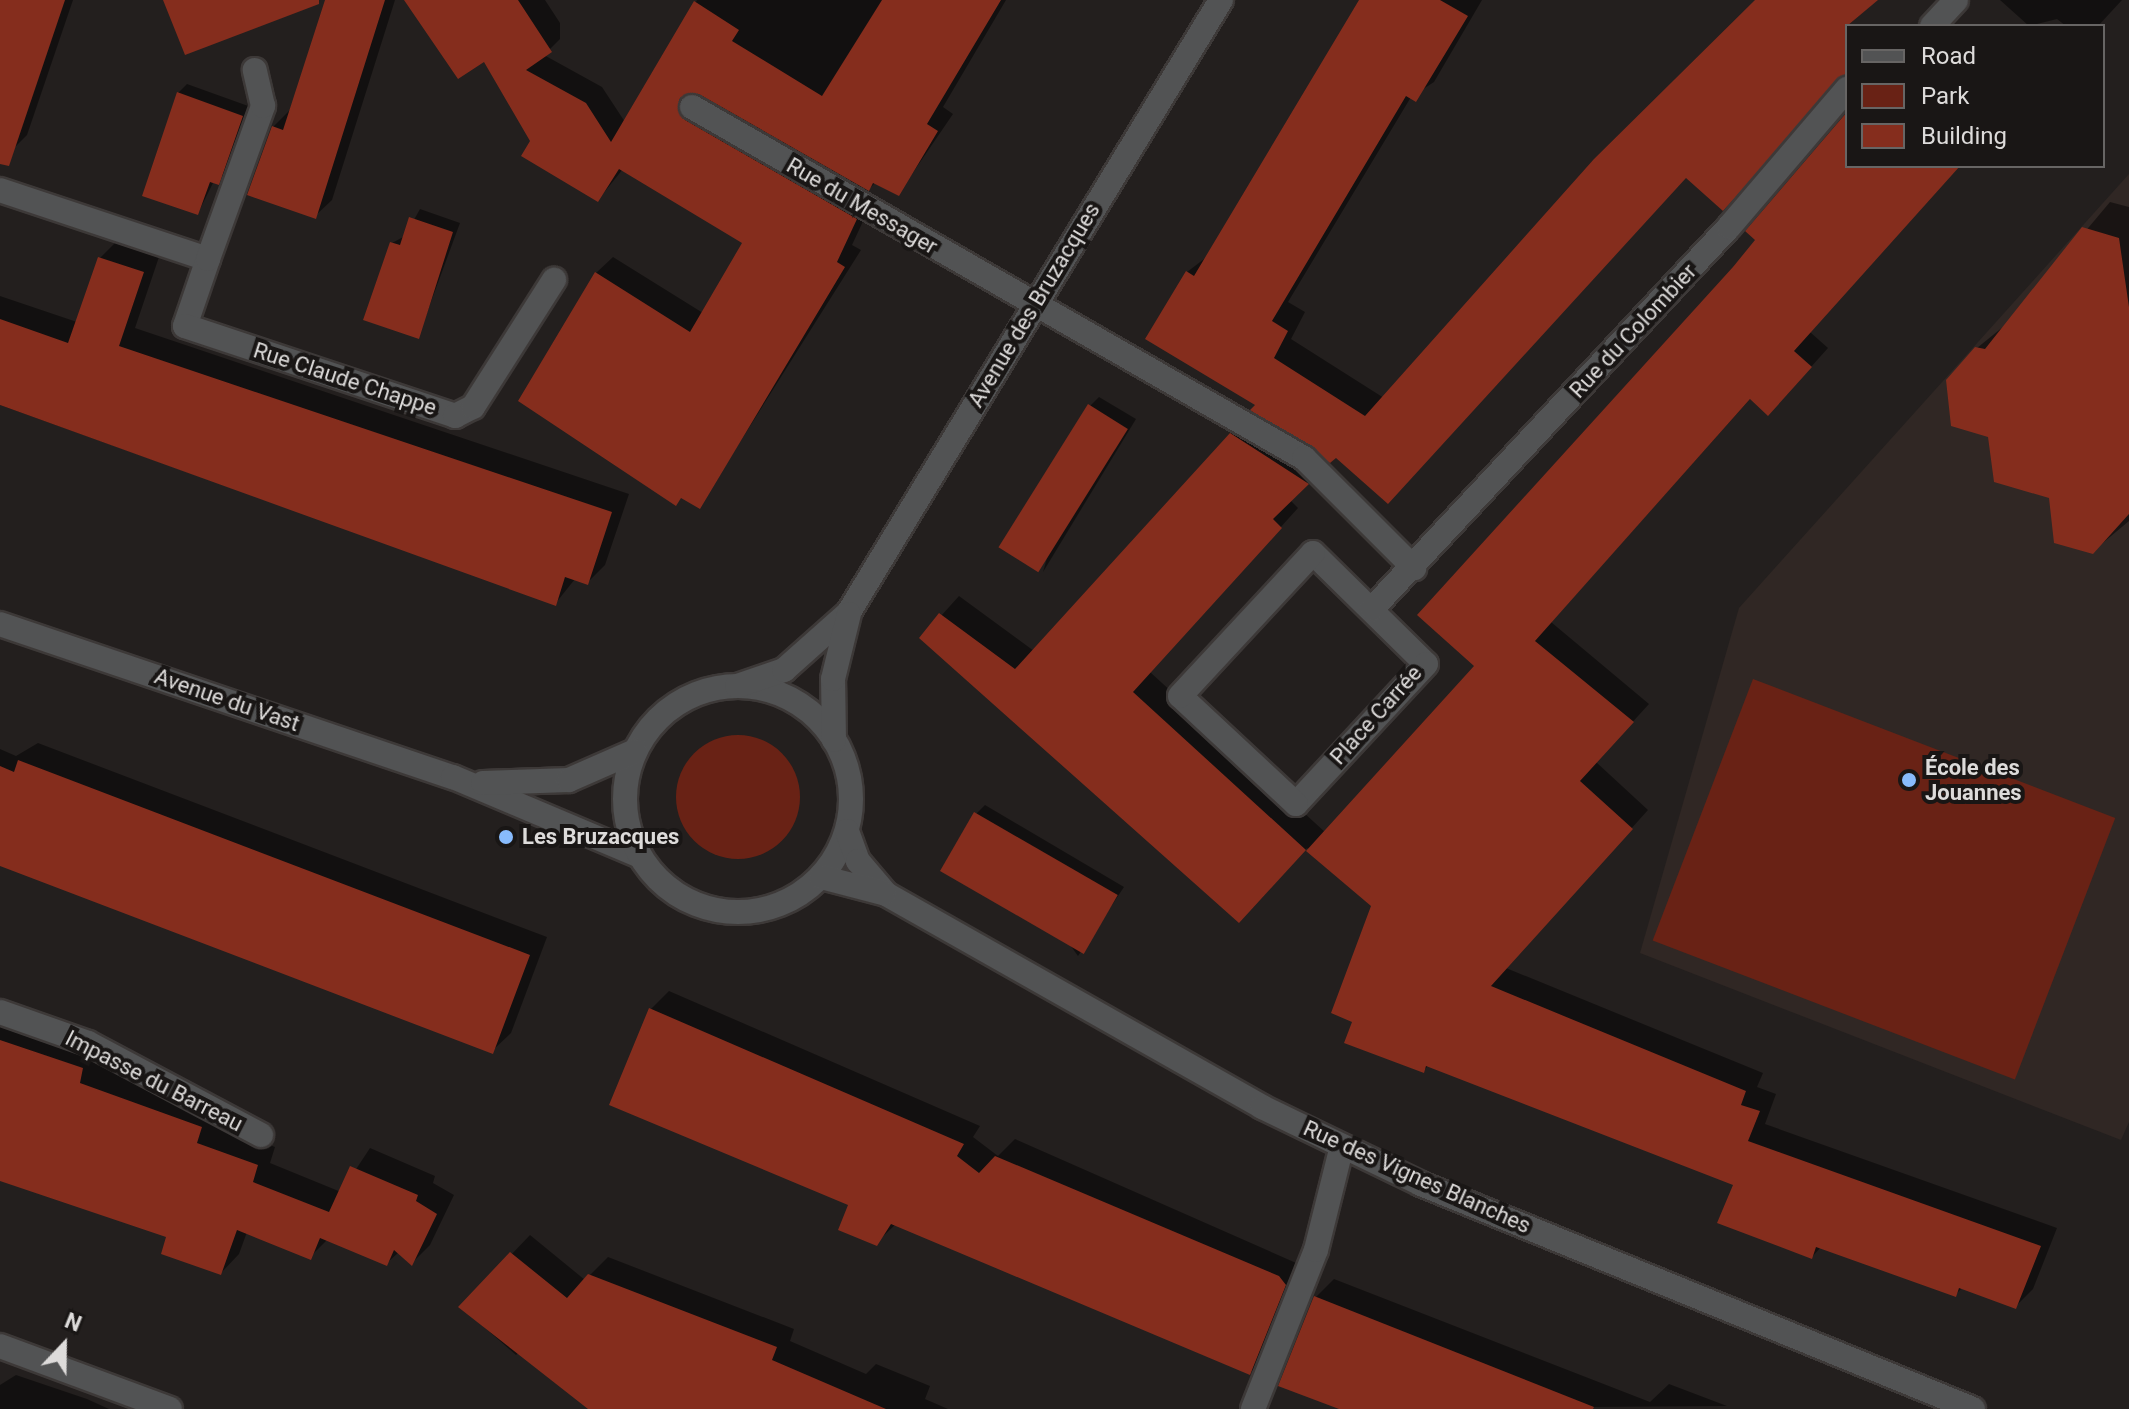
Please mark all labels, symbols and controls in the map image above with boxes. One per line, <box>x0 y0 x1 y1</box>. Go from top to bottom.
legend <box>1845 24 2105 168</box>
text: Road <box>1921 42 1976 70</box>
text: Park <box>1921 82 1969 110</box>
text: Building <box>1921 122 2007 150</box>
street label: Rue du Messager <box>782 152 942 260</box>
street label: Avenue des Bruzacques <box>963 198 1105 412</box>
street label: Rue du Colombier <box>1564 258 1702 404</box>
street label: Rue Claude Chappe <box>250 337 440 421</box>
street label: Place Carrée <box>1325 660 1427 770</box>
street label: Avenue du Vast <box>151 663 303 737</box>
place label: École des Jouannes <box>1925 754 2022 806</box>
marker: École des Jouannes <box>1900 771 1918 789</box>
place label: Les Bruzacques <box>522 824 679 850</box>
marker: Les Bruzacques <box>497 828 515 846</box>
street label: Impasse du Barreau <box>61 1025 247 1137</box>
street label: Rue des Vignes Blanches <box>1299 1115 1535 1239</box>
north arrow <box>24 1305 104 1385</box>
text: N <box>61 1308 85 1337</box>

